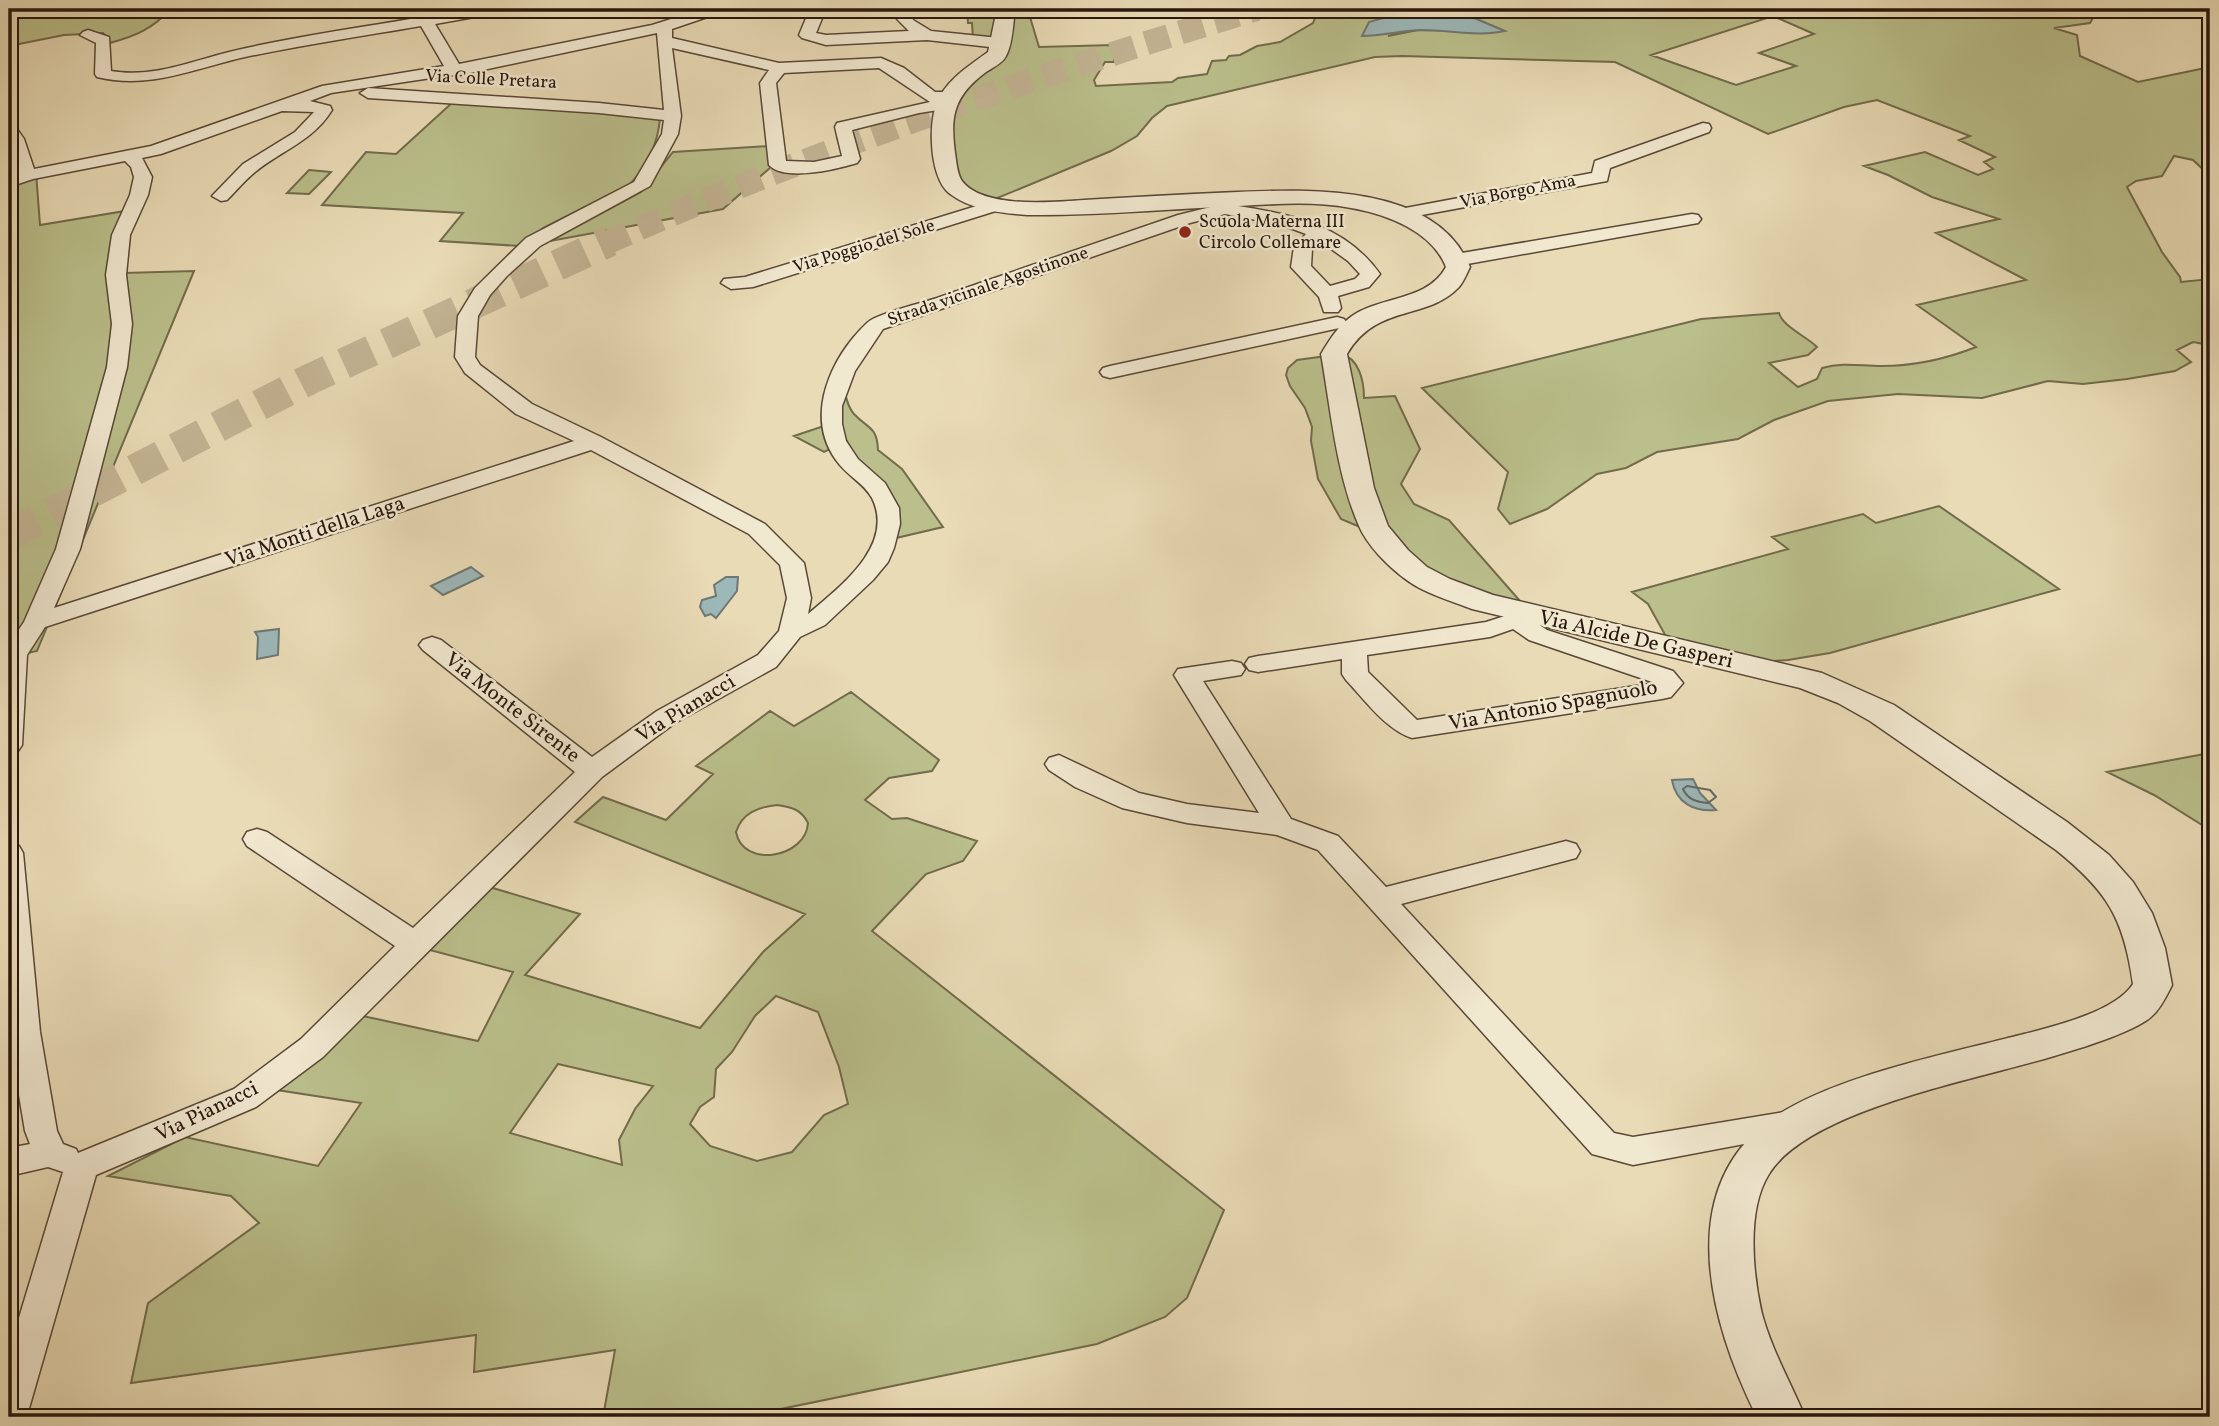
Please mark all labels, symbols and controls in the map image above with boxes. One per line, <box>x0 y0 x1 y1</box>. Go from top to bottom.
street label: Via Colle Pretara <box>425 64 557 96</box>
street label: Via Borgo Ama <box>1458 168 1578 215</box>
place label: Scuola Materna III Circolo Collemare <box>1199 210 1345 256</box>
street label: Via Poggio del Sole <box>790 214 938 280</box>
marker: Scuola Materna III Circolo Collemare <box>1177 224 1193 240</box>
street label: Strada vicinale Agostinone <box>884 241 1092 333</box>
street label: Via Monti della Laga <box>221 489 409 575</box>
street label: Via Alcide De Gasperi <box>1536 604 1736 676</box>
street label: Via Monte Sirente <box>438 646 586 770</box>
street label: Via Pianacci <box>631 668 741 750</box>
street label: Via Antonio Spagnuolo <box>1446 673 1660 739</box>
street label: Via Pianacci <box>151 1075 263 1149</box>

